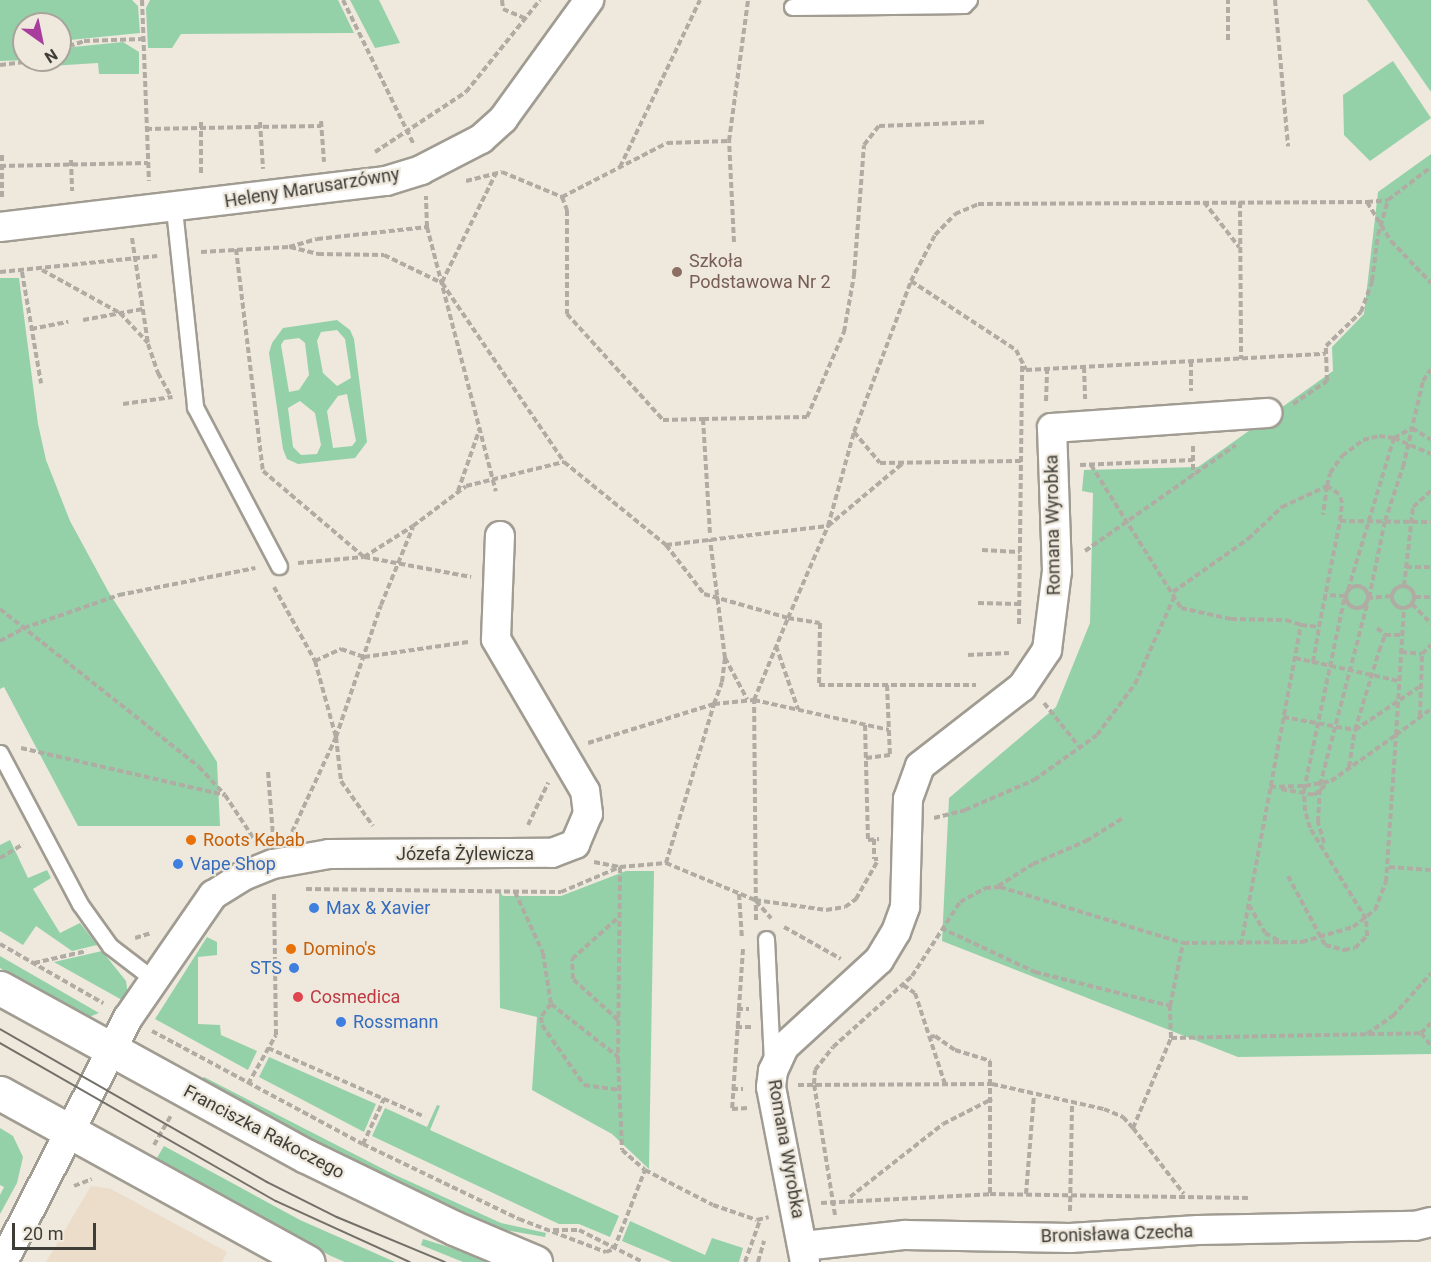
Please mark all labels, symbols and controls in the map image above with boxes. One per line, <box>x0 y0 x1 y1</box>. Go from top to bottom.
north arrow <box>12 12 72 72</box>
text: N <box>41 45 61 67</box>
street label: Heleny Marusarzówny <box>223 163 401 213</box>
place label: Szkoła Podstawowa Nr 2 <box>689 251 831 294</box>
marker: Szkoła Podstawowa Nr 2 <box>670 265 684 279</box>
street label: Romana Wyrobka <box>1041 454 1065 596</box>
place label: Roots Kebab <box>203 829 305 851</box>
marker: Roots Kebab <box>184 833 198 847</box>
street label: Józefa Żylewicza <box>396 843 534 865</box>
place label: Vape Shop <box>190 853 276 875</box>
marker: Vape Shop <box>171 857 185 871</box>
place label: Max & Xavier <box>326 897 430 919</box>
marker: Max & Xavier <box>307 901 321 915</box>
place label: Domino's <box>303 938 376 960</box>
marker: Domino's <box>284 942 298 956</box>
place label: STS <box>250 957 282 979</box>
marker: STS <box>287 961 301 975</box>
place label: Cosmedica <box>310 986 400 1008</box>
marker: Cosmedica <box>291 990 305 1004</box>
place label: Rossmann <box>353 1011 438 1033</box>
marker: Rossmann <box>334 1015 348 1029</box>
street label: Romana Wyrobka <box>763 1078 809 1220</box>
street label: Franciszka Rakoczego <box>180 1080 348 1184</box>
scale bar <box>15 1211 99 1249</box>
street label: Bronisława Czecha <box>1040 1221 1194 1247</box>
text: 20 m <box>23 1223 63 1244</box>

